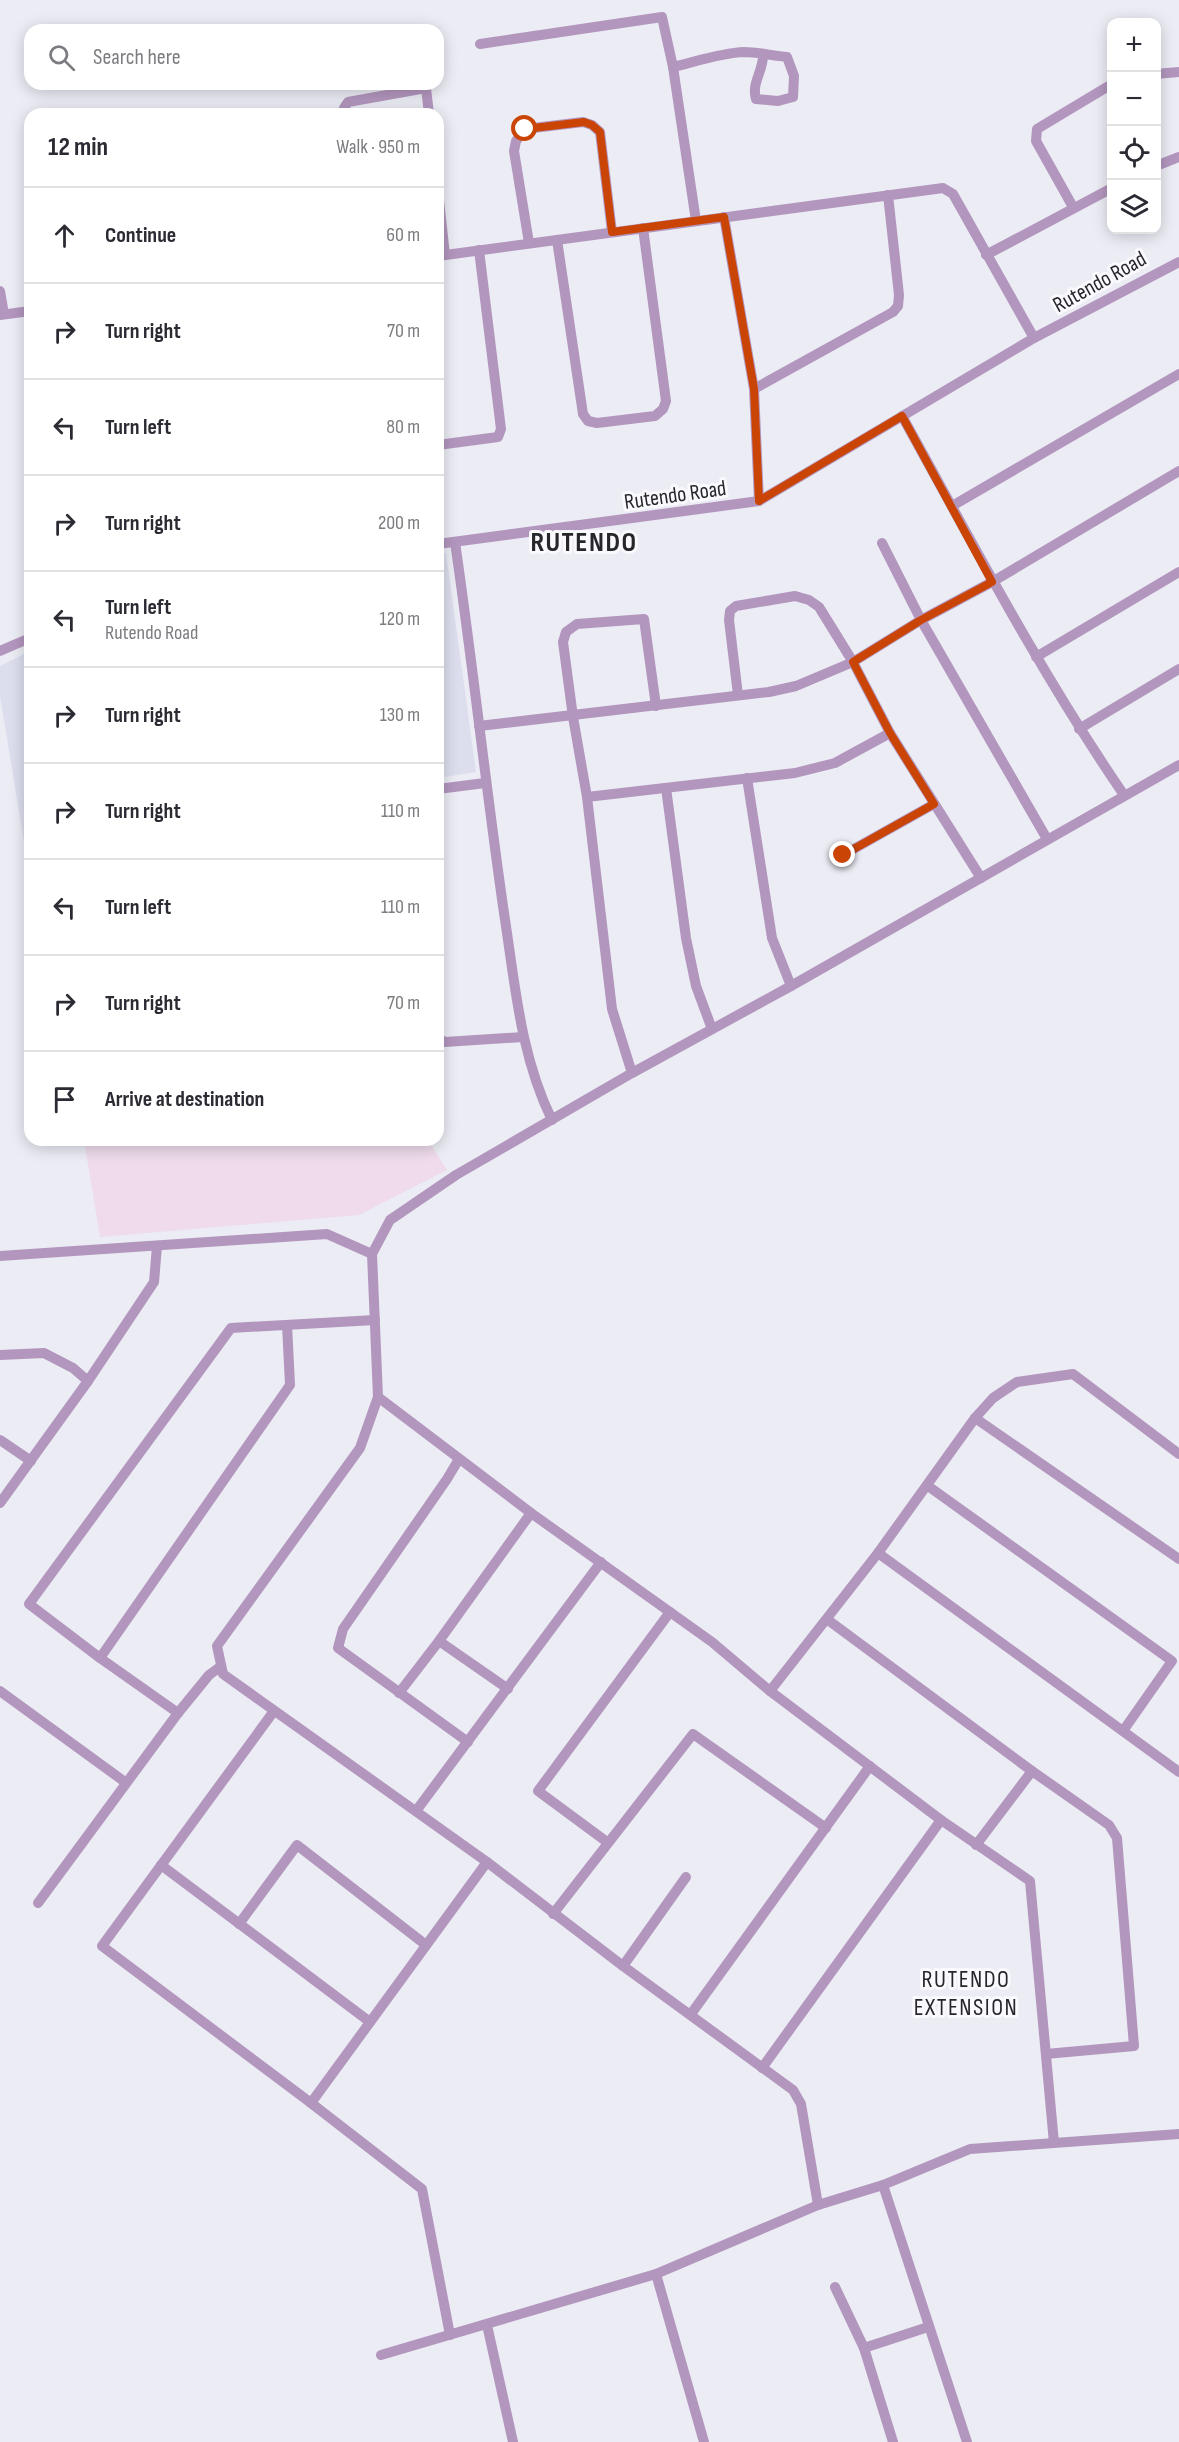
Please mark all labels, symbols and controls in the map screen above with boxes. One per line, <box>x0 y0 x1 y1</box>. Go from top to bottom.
map controls <box>1107 18 1161 234</box>
button: + <box>1107 18 1161 72</box>
search box <box>24 24 444 90</box>
icon: search <box>45 41 78 74</box>
text: Search here <box>93 44 180 71</box>
button: − <box>1107 72 1161 126</box>
route start <box>511 115 537 141</box>
button: locate <box>1107 126 1161 180</box>
text: 12 min <box>48 132 108 163</box>
text: Walk · 950 m <box>336 135 420 159</box>
button: layers <box>1107 180 1161 234</box>
icon: ahead <box>48 219 81 252</box>
text: Continue <box>105 222 176 249</box>
text: 60 m <box>386 223 420 247</box>
street label: Rutendo Road <box>1048 246 1151 319</box>
icon: right <box>48 315 81 348</box>
text: Turn right <box>105 318 181 345</box>
text: 70 m <box>387 319 420 343</box>
icon: left <box>48 411 81 444</box>
text: Turn left <box>105 414 171 441</box>
text: 80 m <box>386 415 420 439</box>
street label: Rutendo Road <box>623 475 728 516</box>
icon: right <box>48 507 81 540</box>
text: Turn right <box>105 510 181 537</box>
text: 200 m <box>378 511 420 535</box>
district label: RUTENDO <box>531 526 637 559</box>
text: Turn left <box>105 594 171 621</box>
icon: left <box>48 603 81 636</box>
text: 120 m <box>380 607 420 631</box>
text: Rutendo Road <box>105 621 198 645</box>
icon: right <box>48 699 81 732</box>
text: Turn right <box>105 702 181 729</box>
text: 130 m <box>380 703 420 727</box>
icon: right <box>48 795 81 828</box>
text: Turn right <box>105 798 181 825</box>
text: 110 m <box>381 799 420 823</box>
route end <box>829 841 855 867</box>
icon: left <box>48 891 81 924</box>
text: Turn left <box>105 894 171 921</box>
text: 110 m <box>381 895 420 919</box>
icon: right <box>48 987 81 1020</box>
text: Turn right <box>105 990 181 1017</box>
text: 70 m <box>387 991 420 1015</box>
icon: arrive <box>48 1083 81 1116</box>
text: Arrive at destination <box>105 1086 264 1113</box>
district label: RUTENDO EXTENSION <box>914 1965 1018 2022</box>

